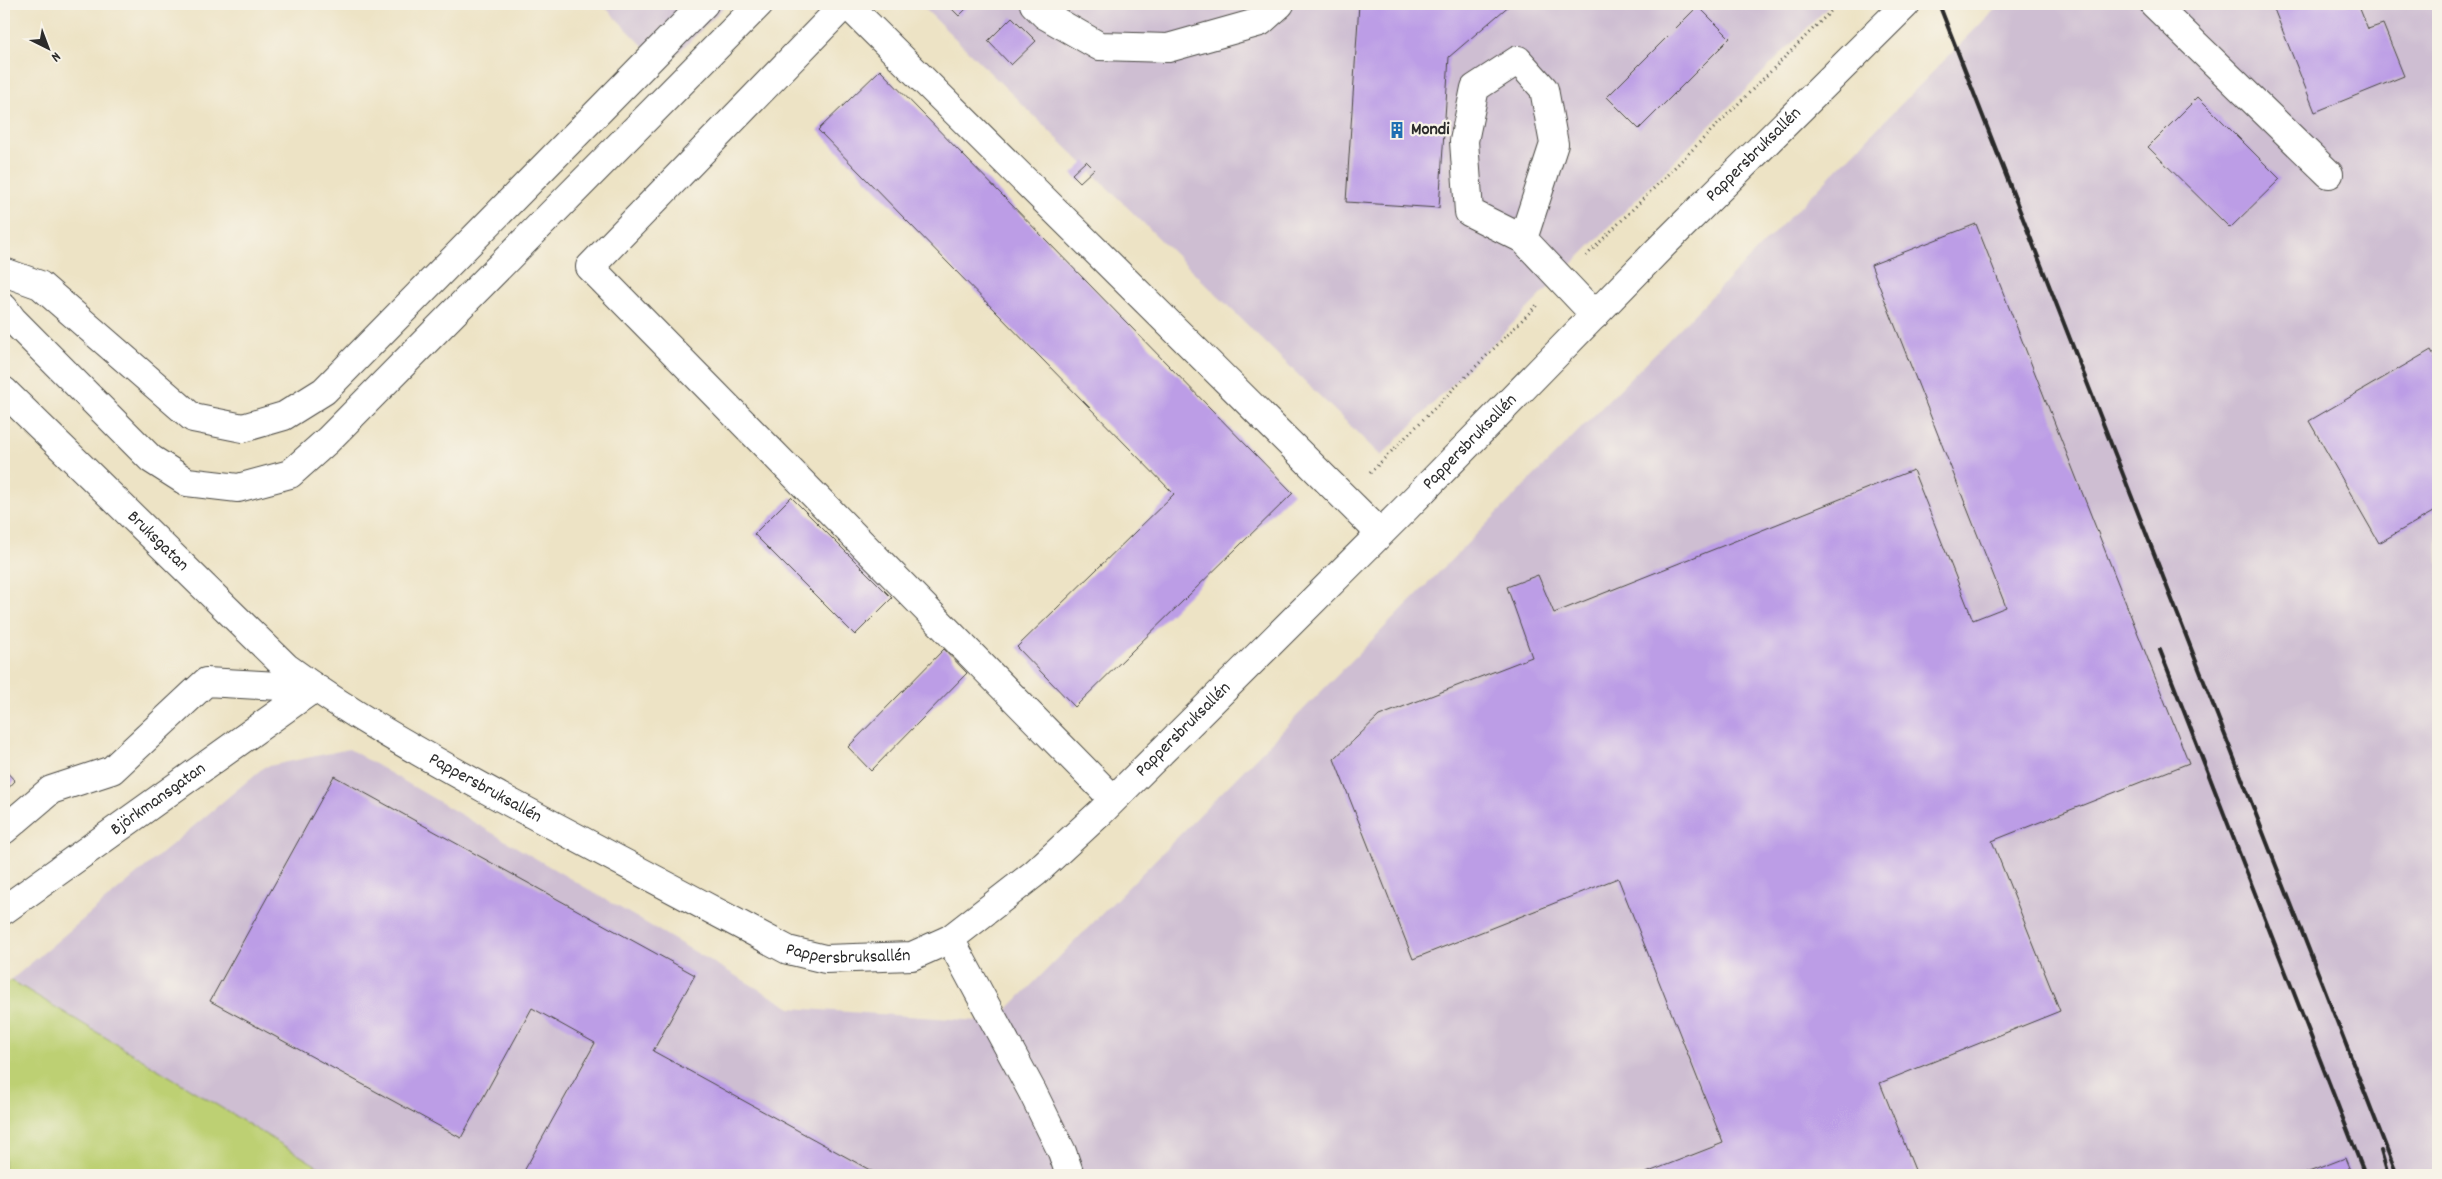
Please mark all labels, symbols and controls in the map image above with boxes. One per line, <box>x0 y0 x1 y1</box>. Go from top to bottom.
north arrow <box>22 22 72 72</box>
text: N <box>46 46 65 66</box>
street label: Pappersbruksallén <box>1701 102 1807 208</box>
place label: Mondi <box>1411 118 1450 143</box>
building icon: Mondi <box>1387 120 1407 140</box>
street label: Pappersbruksallén <box>1417 389 1523 496</box>
street label: Bruksgatan <box>121 505 194 578</box>
street label: Pappersbruksallén <box>1130 677 1237 783</box>
street label: Pappersbruksallén <box>424 747 546 830</box>
street label: Björkmansgatan <box>106 757 211 842</box>
street label: Pappersbruksallén <box>783 937 911 971</box>

